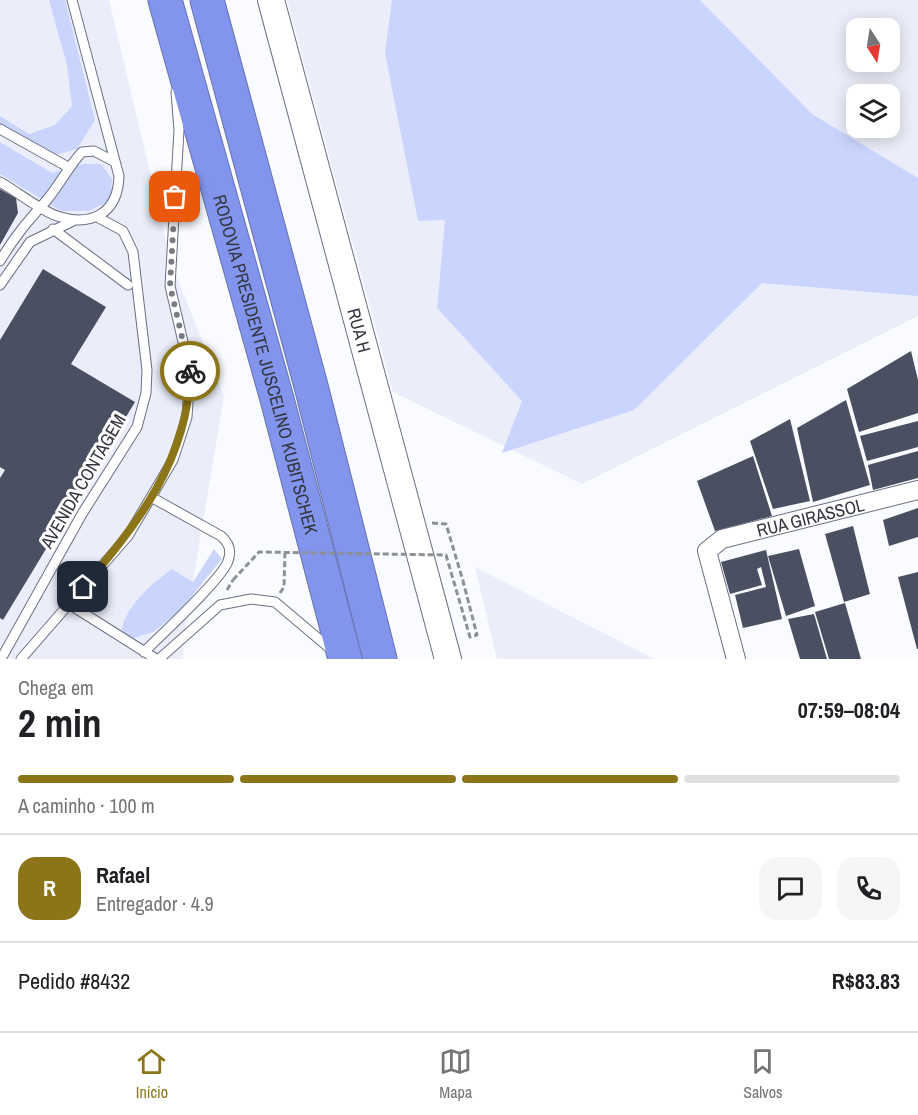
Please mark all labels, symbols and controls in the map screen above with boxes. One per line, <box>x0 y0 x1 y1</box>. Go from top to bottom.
north arrow <box>846 18 900 72</box>
map controls <box>846 18 900 138</box>
button: layers <box>846 84 900 138</box>
pin <box>149 171 200 222</box>
icon: bag <box>158 180 191 213</box>
street label: RODOVIA PRESIDENTE JUSCELINO KUBITSCHEK <box>208 191 324 537</box>
street label: RUA H <box>342 305 378 355</box>
courier <box>160 341 220 401</box>
icon: bike <box>174 355 207 388</box>
street label: AVENIDA CONTAGEM <box>34 409 132 554</box>
street label: RUA GIRASSOL <box>754 491 867 542</box>
pin <box>57 561 108 612</box>
icon: home <box>66 570 99 603</box>
text: Chega em <box>18 674 94 701</box>
text: 07:59–08:04 <box>798 695 900 725</box>
text: 2 min <box>18 697 102 749</box>
text: A caminho · 100 m <box>18 792 155 819</box>
button: chat <box>759 857 822 920</box>
button: phone <box>837 857 900 920</box>
text: Rafael <box>96 860 150 890</box>
text: R <box>43 873 56 903</box>
text: Entregador · 4.9 <box>96 890 214 917</box>
text: Pedido #8432 <box>18 966 130 996</box>
text: R$83.83 <box>832 966 900 996</box>
tab: Início <box>135 1045 168 1103</box>
tab: Mapa <box>439 1045 472 1103</box>
tab: Salvos <box>743 1045 783 1103</box>

